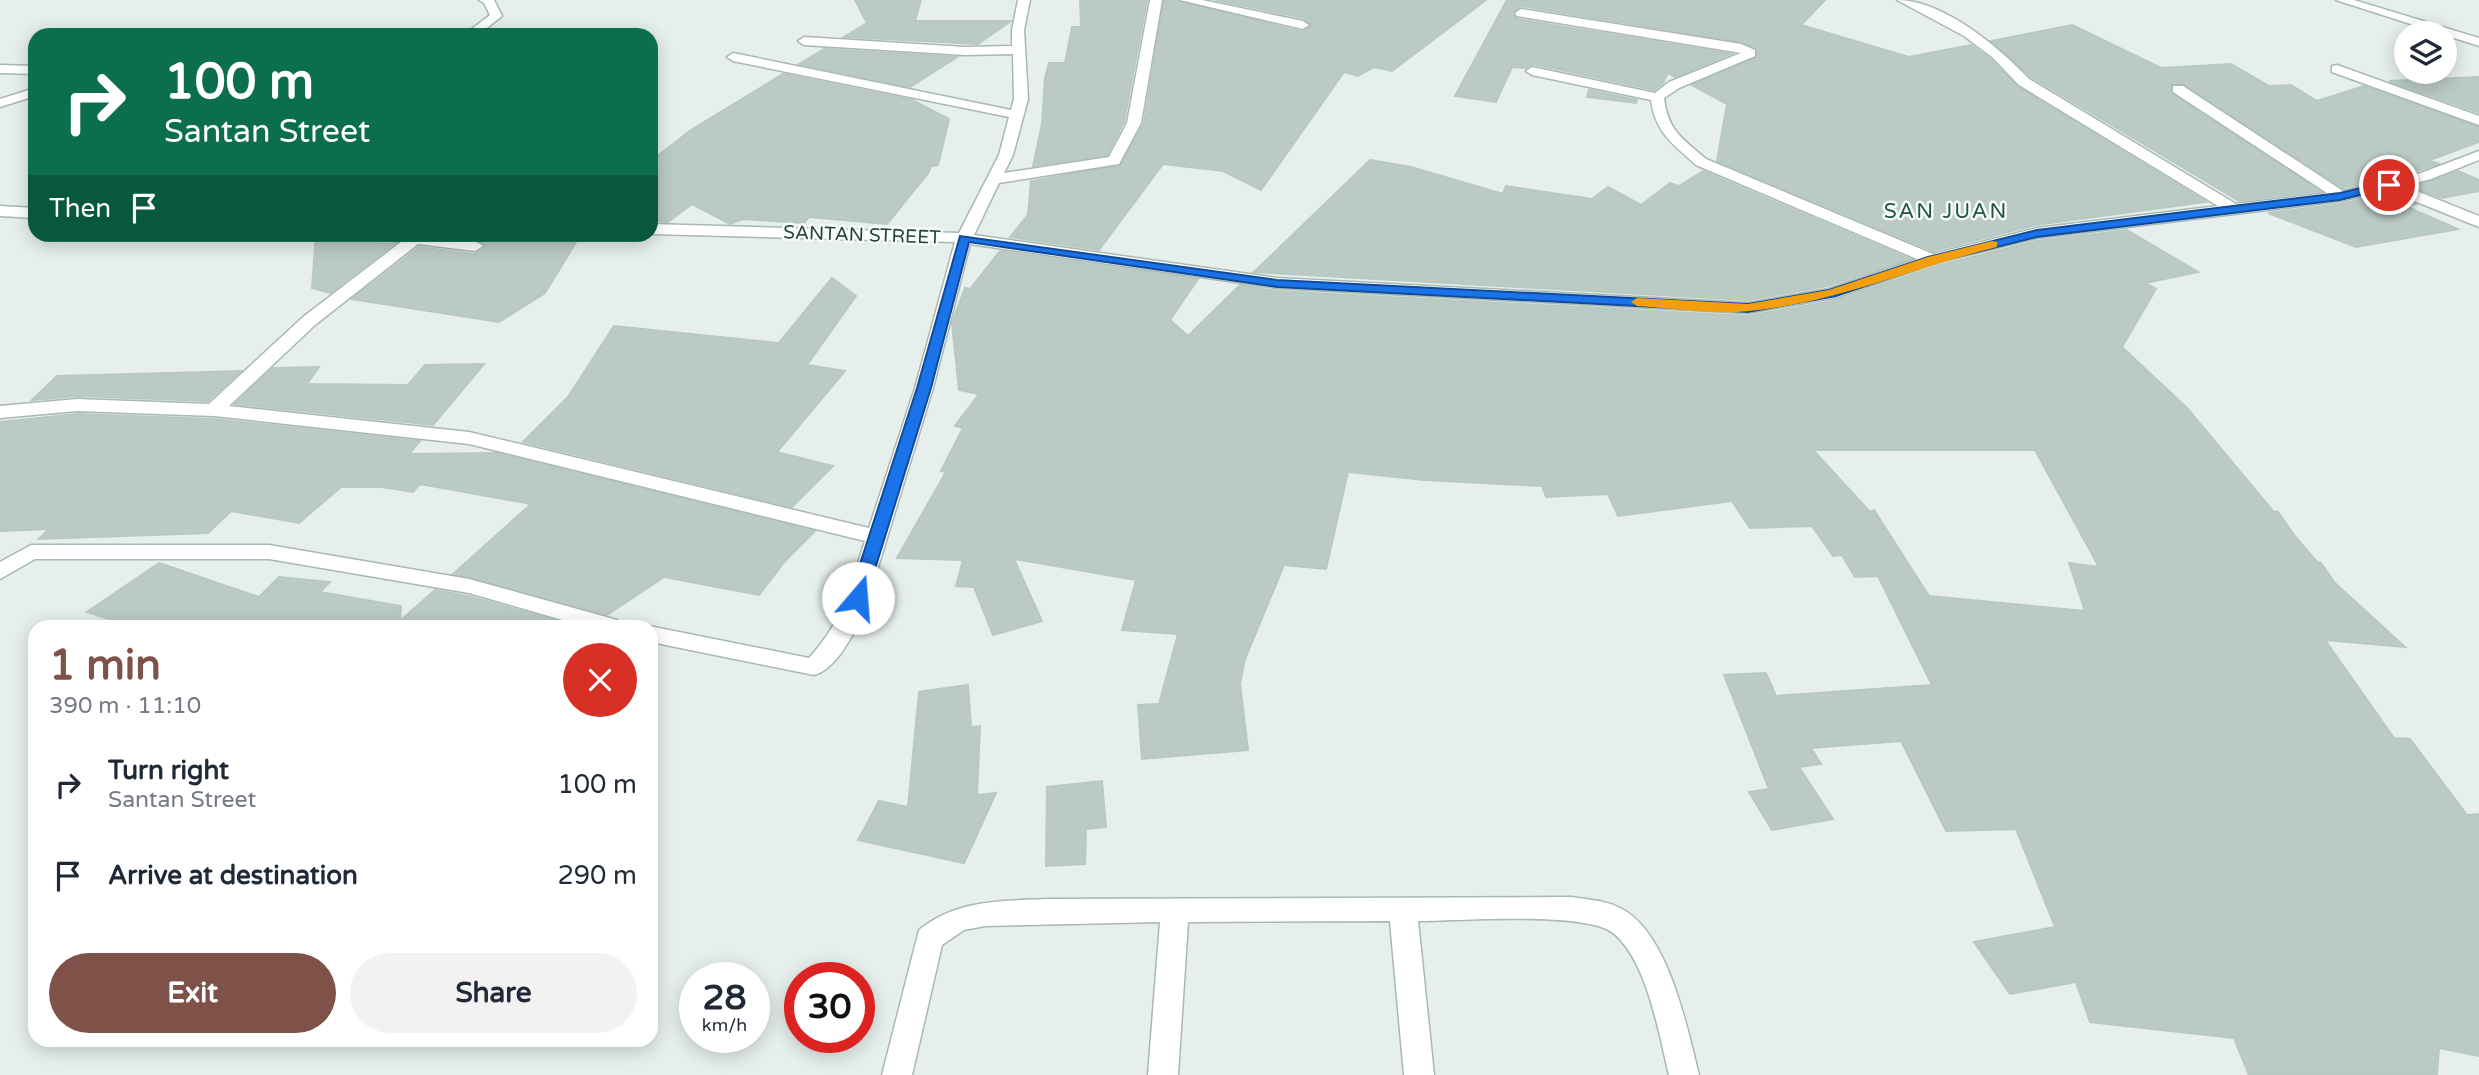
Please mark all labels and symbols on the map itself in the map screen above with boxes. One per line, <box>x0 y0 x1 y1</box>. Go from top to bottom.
pin <box>2359 155 2419 215</box>
district label: SAN JUAN <box>1884 199 2008 224</box>
street label: SANTAN STREET <box>783 221 942 249</box>
position arrow <box>821 561 895 635</box>
speed limit sign: 30 <box>784 962 875 1053</box>

